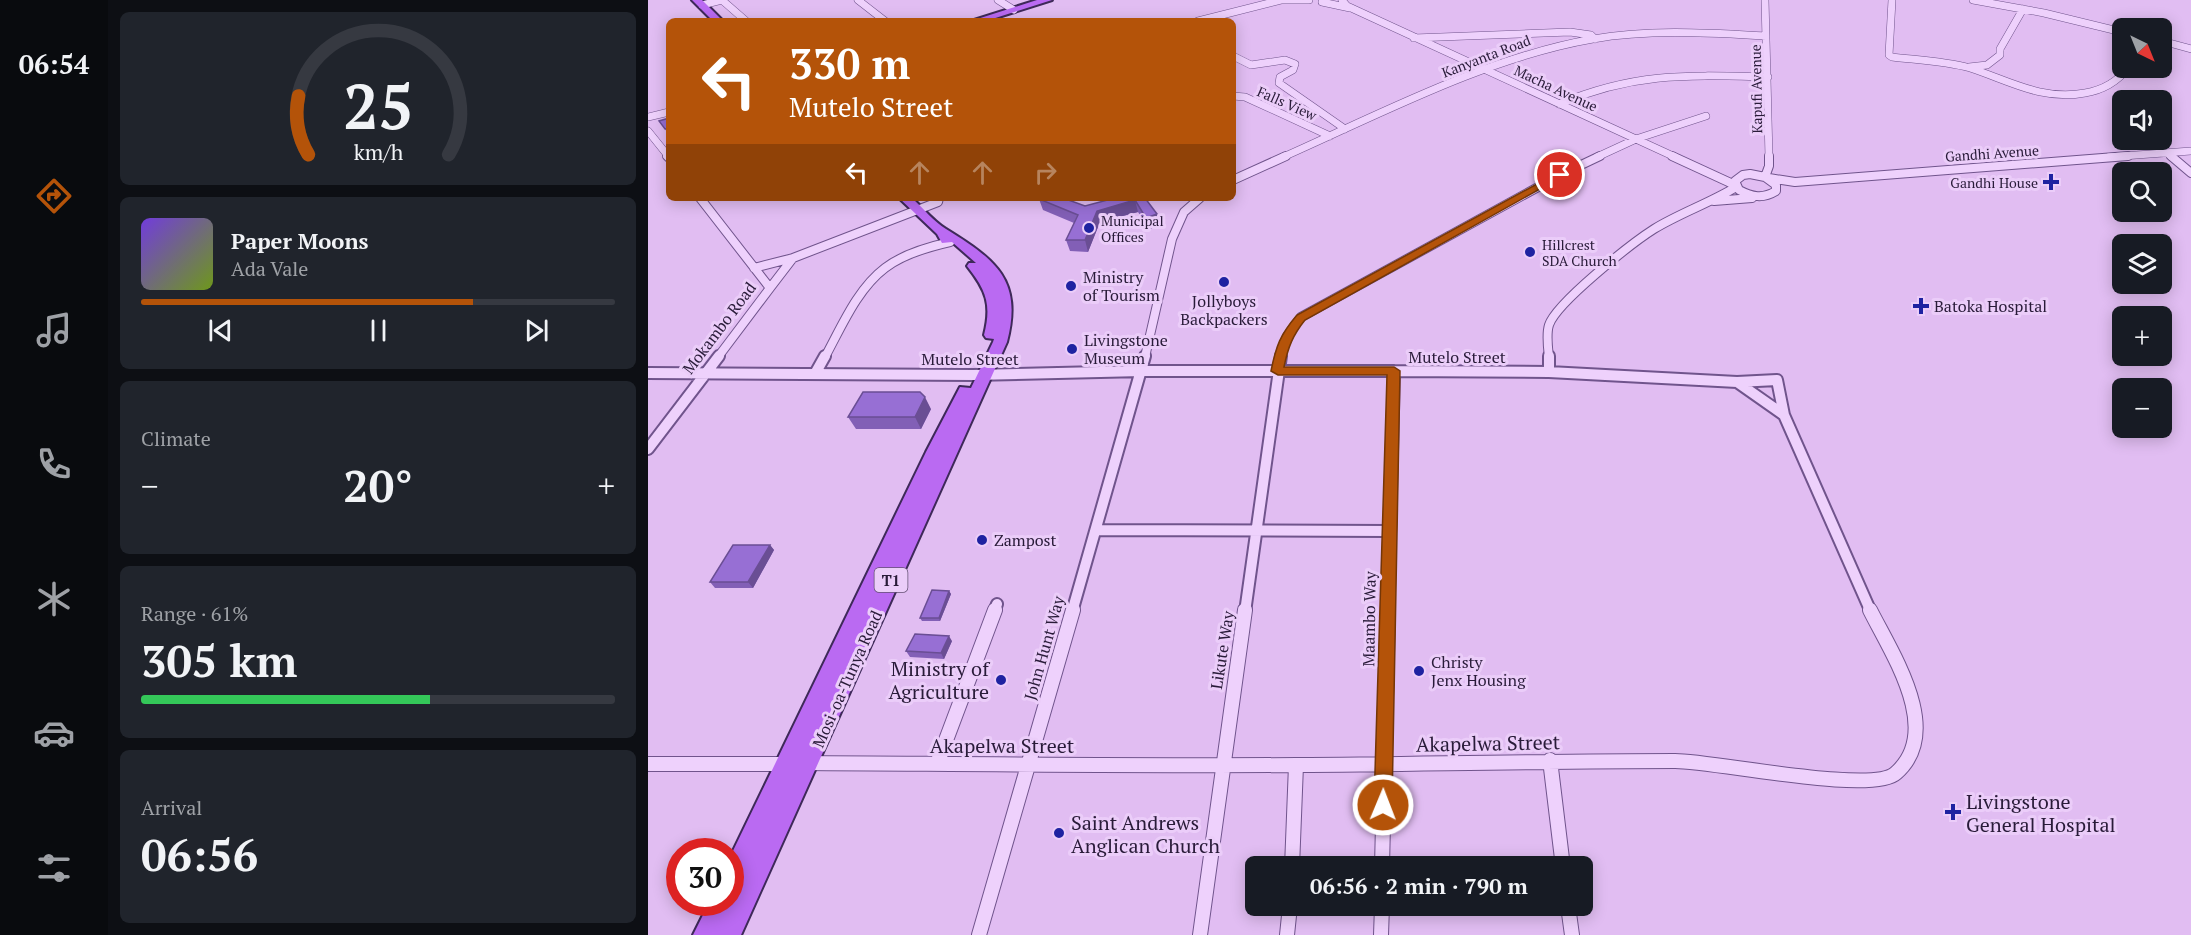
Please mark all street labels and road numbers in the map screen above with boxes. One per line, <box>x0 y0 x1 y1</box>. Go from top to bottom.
street label: Kanyanta Road <box>1439 30 1533 82</box>
street label: Kapufi Avenue <box>1746 44 1766 134</box>
street label: Macha Avenue <box>1511 60 1601 116</box>
street label: Falls View <box>1254 81 1320 125</box>
street label: Gandhi Avenue <box>1944 140 2040 166</box>
street label: Mokambo Road <box>677 277 761 379</box>
street label: Mutelo Street <box>1408 346 1506 368</box>
street label: Mutelo Street <box>921 348 1019 370</box>
road number: T1 <box>874 568 908 592</box>
street label: Maambo Way <box>1357 570 1381 667</box>
street label: John Hunt Way <box>1019 593 1070 703</box>
street label: Mosi-oa-Tunya Road <box>807 607 887 751</box>
street label: Likute Way <box>1205 608 1239 691</box>
street label: Akapelwa Street <box>1416 728 1561 758</box>
street label: Akapelwa Street <box>930 732 1075 759</box>

